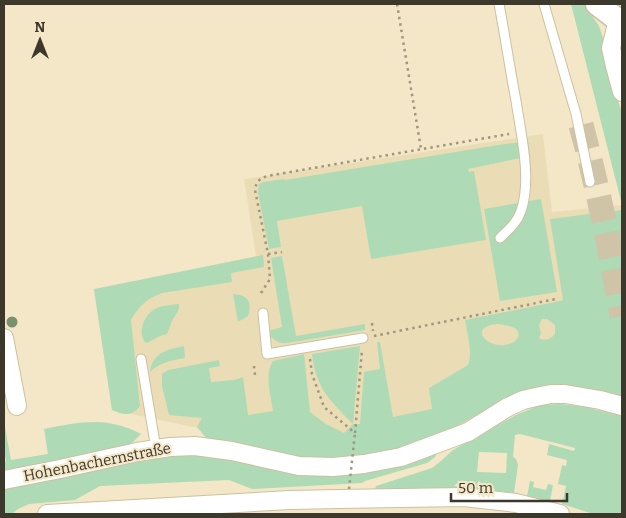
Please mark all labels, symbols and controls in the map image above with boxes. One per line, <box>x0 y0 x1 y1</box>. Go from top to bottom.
north arrow <box>15 15 65 65</box>
text: N <box>35 19 46 36</box>
street label: Hohenbachernstraße <box>22 439 172 485</box>
scale bar <box>451 470 567 502</box>
text: 50 m <box>458 479 494 497</box>

